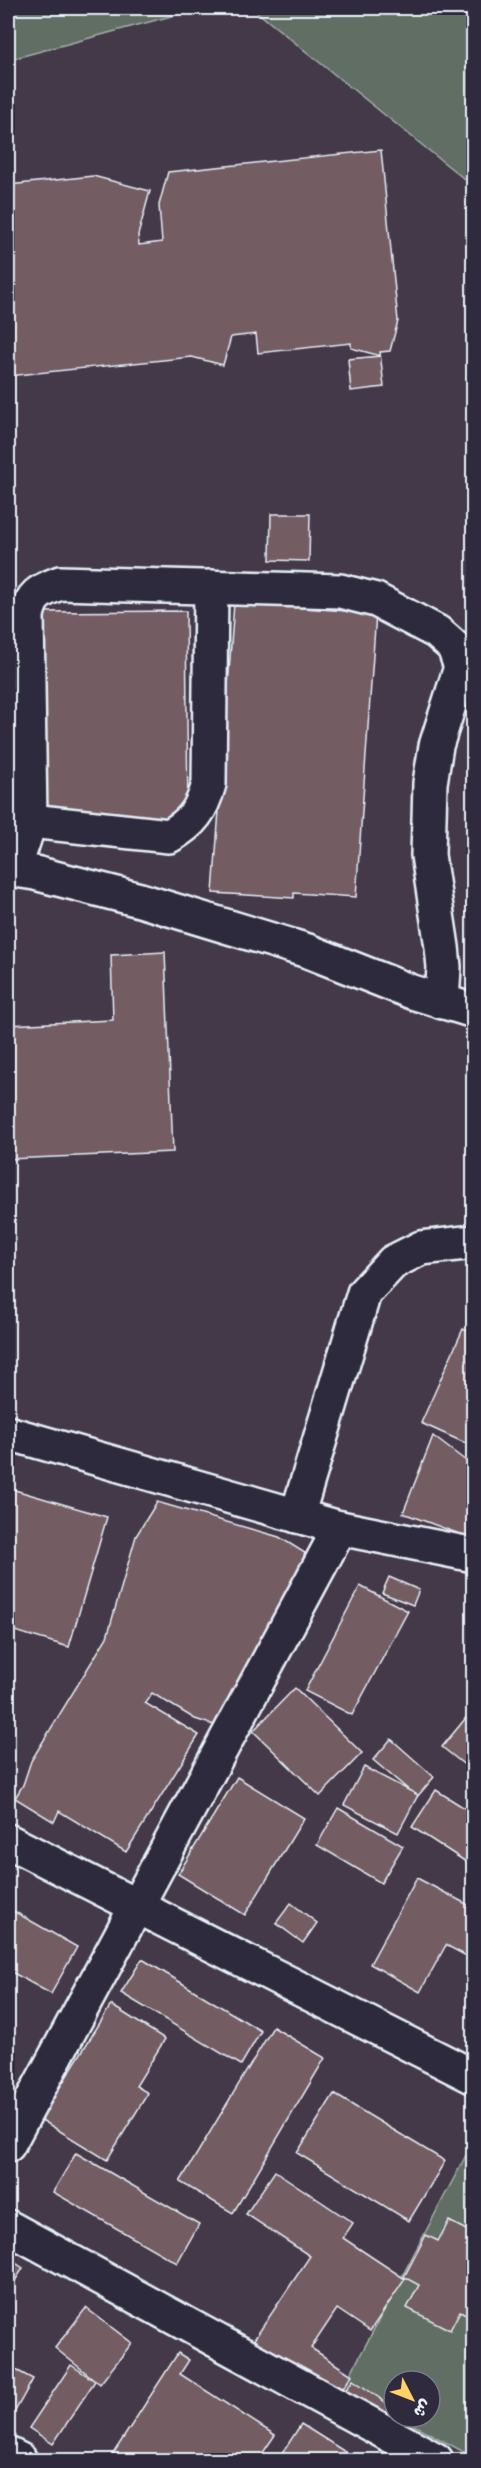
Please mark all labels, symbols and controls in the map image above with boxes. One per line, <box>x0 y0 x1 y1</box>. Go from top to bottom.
north arrow <box>382 2369 442 2429</box>
text: ش <box>409 2395 439 2424</box>

